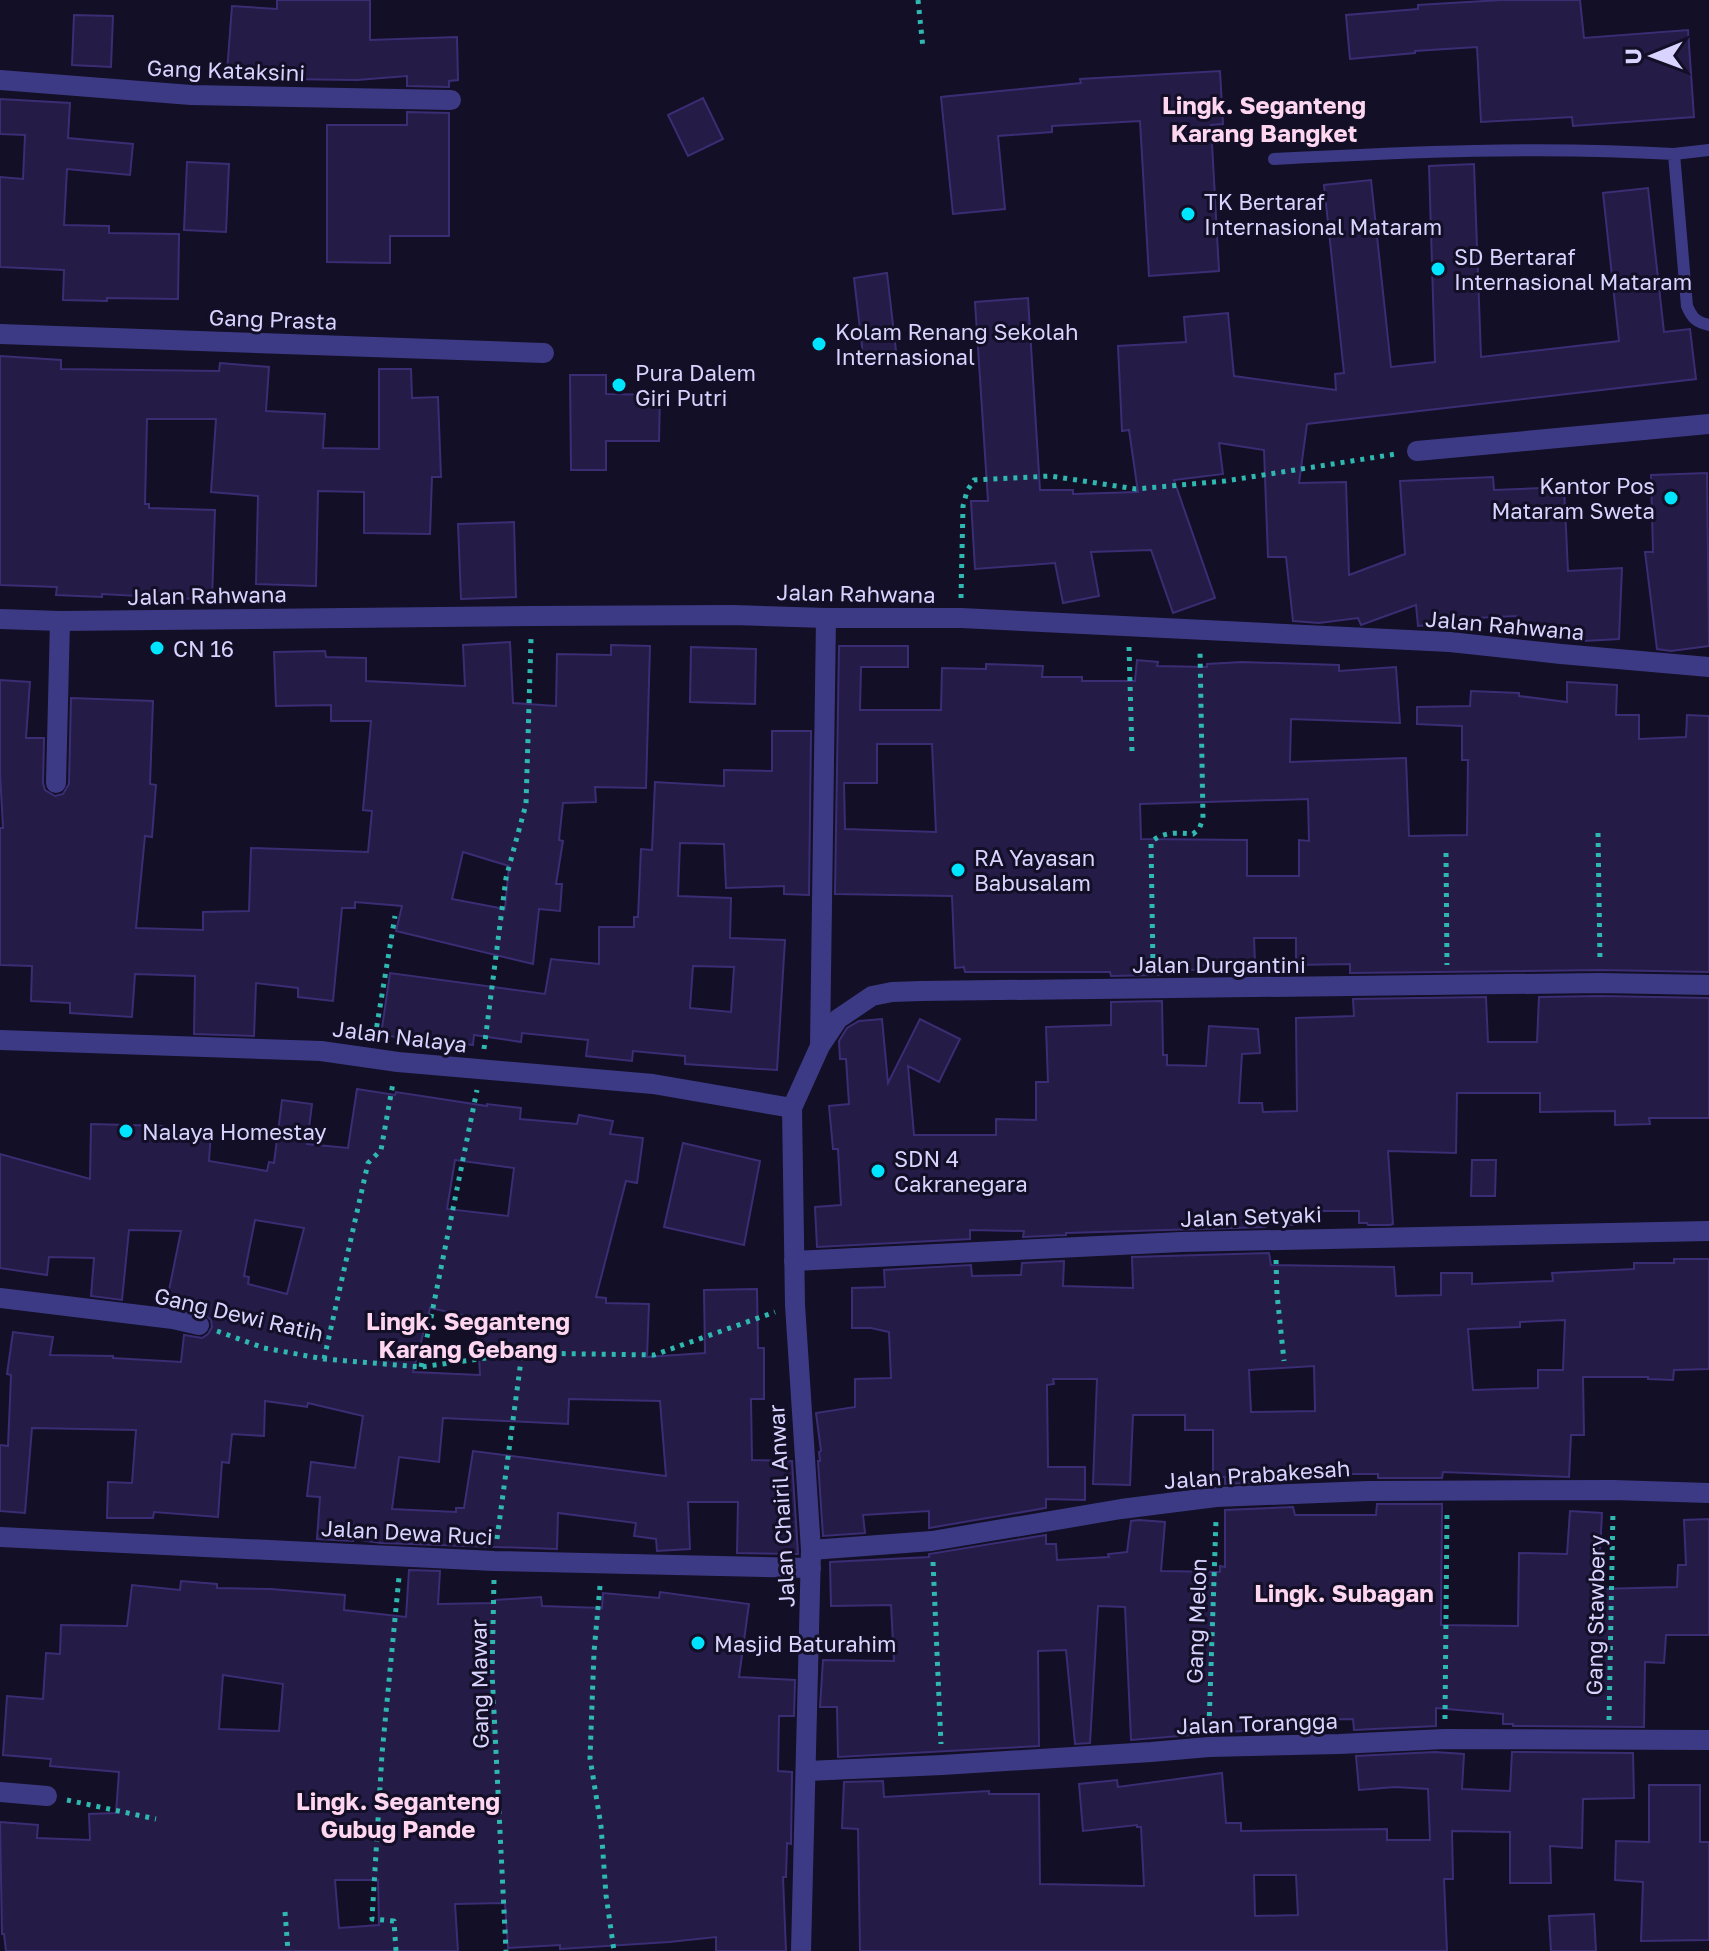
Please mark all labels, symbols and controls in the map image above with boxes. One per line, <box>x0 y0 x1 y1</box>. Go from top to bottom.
north arrow <box>1613 16 1693 96</box>
text: U <box>1619 48 1646 65</box>
street label: Gang Kataksini <box>146 54 306 86</box>
district label: Lingk. Seganteng Karang Bangket <box>1162 90 1366 147</box>
place label: TK Bertaraf Internasional Mataram <box>1204 188 1442 240</box>
marker: TK Bertaraf Internasional Mataram <box>1179 205 1197 223</box>
place label: SD Bertaraf Internasional Mataram <box>1454 243 1692 295</box>
marker: SD Bertaraf Internasional Mataram <box>1429 260 1447 278</box>
street label: Gang Prasta <box>208 303 338 335</box>
place label: Kolam Renang Sekolah Internasional <box>835 318 1078 370</box>
marker: Kolam Renang Sekolah Internasional <box>810 335 828 353</box>
place label: Pura Dalem Giri Putri <box>635 359 756 411</box>
marker: Pura Dalem Giri Putri <box>610 376 628 394</box>
place label: Kantor Pos Mataram Sweta <box>1491 472 1655 524</box>
marker: Kantor Pos Mataram Sweta <box>1662 489 1680 507</box>
street label: Jalan Rahwana <box>776 578 936 608</box>
street label: Jalan Rahwana <box>127 580 287 610</box>
street label: Jalan Rahwana <box>1424 605 1586 645</box>
place label: CN 16 <box>173 635 234 662</box>
marker: CN 16 <box>148 639 166 657</box>
place label: RA Yayasan Babusalam <box>974 844 1095 896</box>
marker: RA Yayasan Babusalam <box>949 861 967 879</box>
street label: Jalan Durgantini <box>1132 951 1306 978</box>
street label: Jalan Nalaya <box>331 1014 469 1058</box>
place label: Nalaya Homestay <box>142 1118 327 1145</box>
marker: Nalaya Homestay <box>117 1122 135 1140</box>
place label: SDN 4 Cakranegara <box>894 1145 1028 1197</box>
marker: SDN 4 Cakranegara <box>869 1162 887 1180</box>
street label: Jalan Setyaki <box>1180 1200 1322 1232</box>
street label: Gang Dewi Ratih <box>152 1281 326 1347</box>
district label: Lingk. Seganteng Karang Gebang <box>366 1306 570 1363</box>
street label: Jalan Chairil Anwar <box>762 1403 800 1608</box>
street label: Jalan Prabakesah <box>1163 1454 1351 1494</box>
street label: Jalan Dewa Ruci <box>320 1514 494 1550</box>
street label: Gang Stawbery <box>1580 1534 1610 1696</box>
street label: Gang Melon <box>1180 1558 1212 1684</box>
district label: Lingk. Subagan <box>1254 1578 1434 1607</box>
street label: Gang Mawar <box>464 1618 494 1749</box>
place label: Masjid Baturahim <box>714 1630 897 1657</box>
marker: Masjid Baturahim <box>689 1634 707 1652</box>
street label: Jalan Torangga <box>1176 1707 1338 1739</box>
district label: Lingk. Seganteng Gubug Pande <box>296 1786 500 1843</box>

